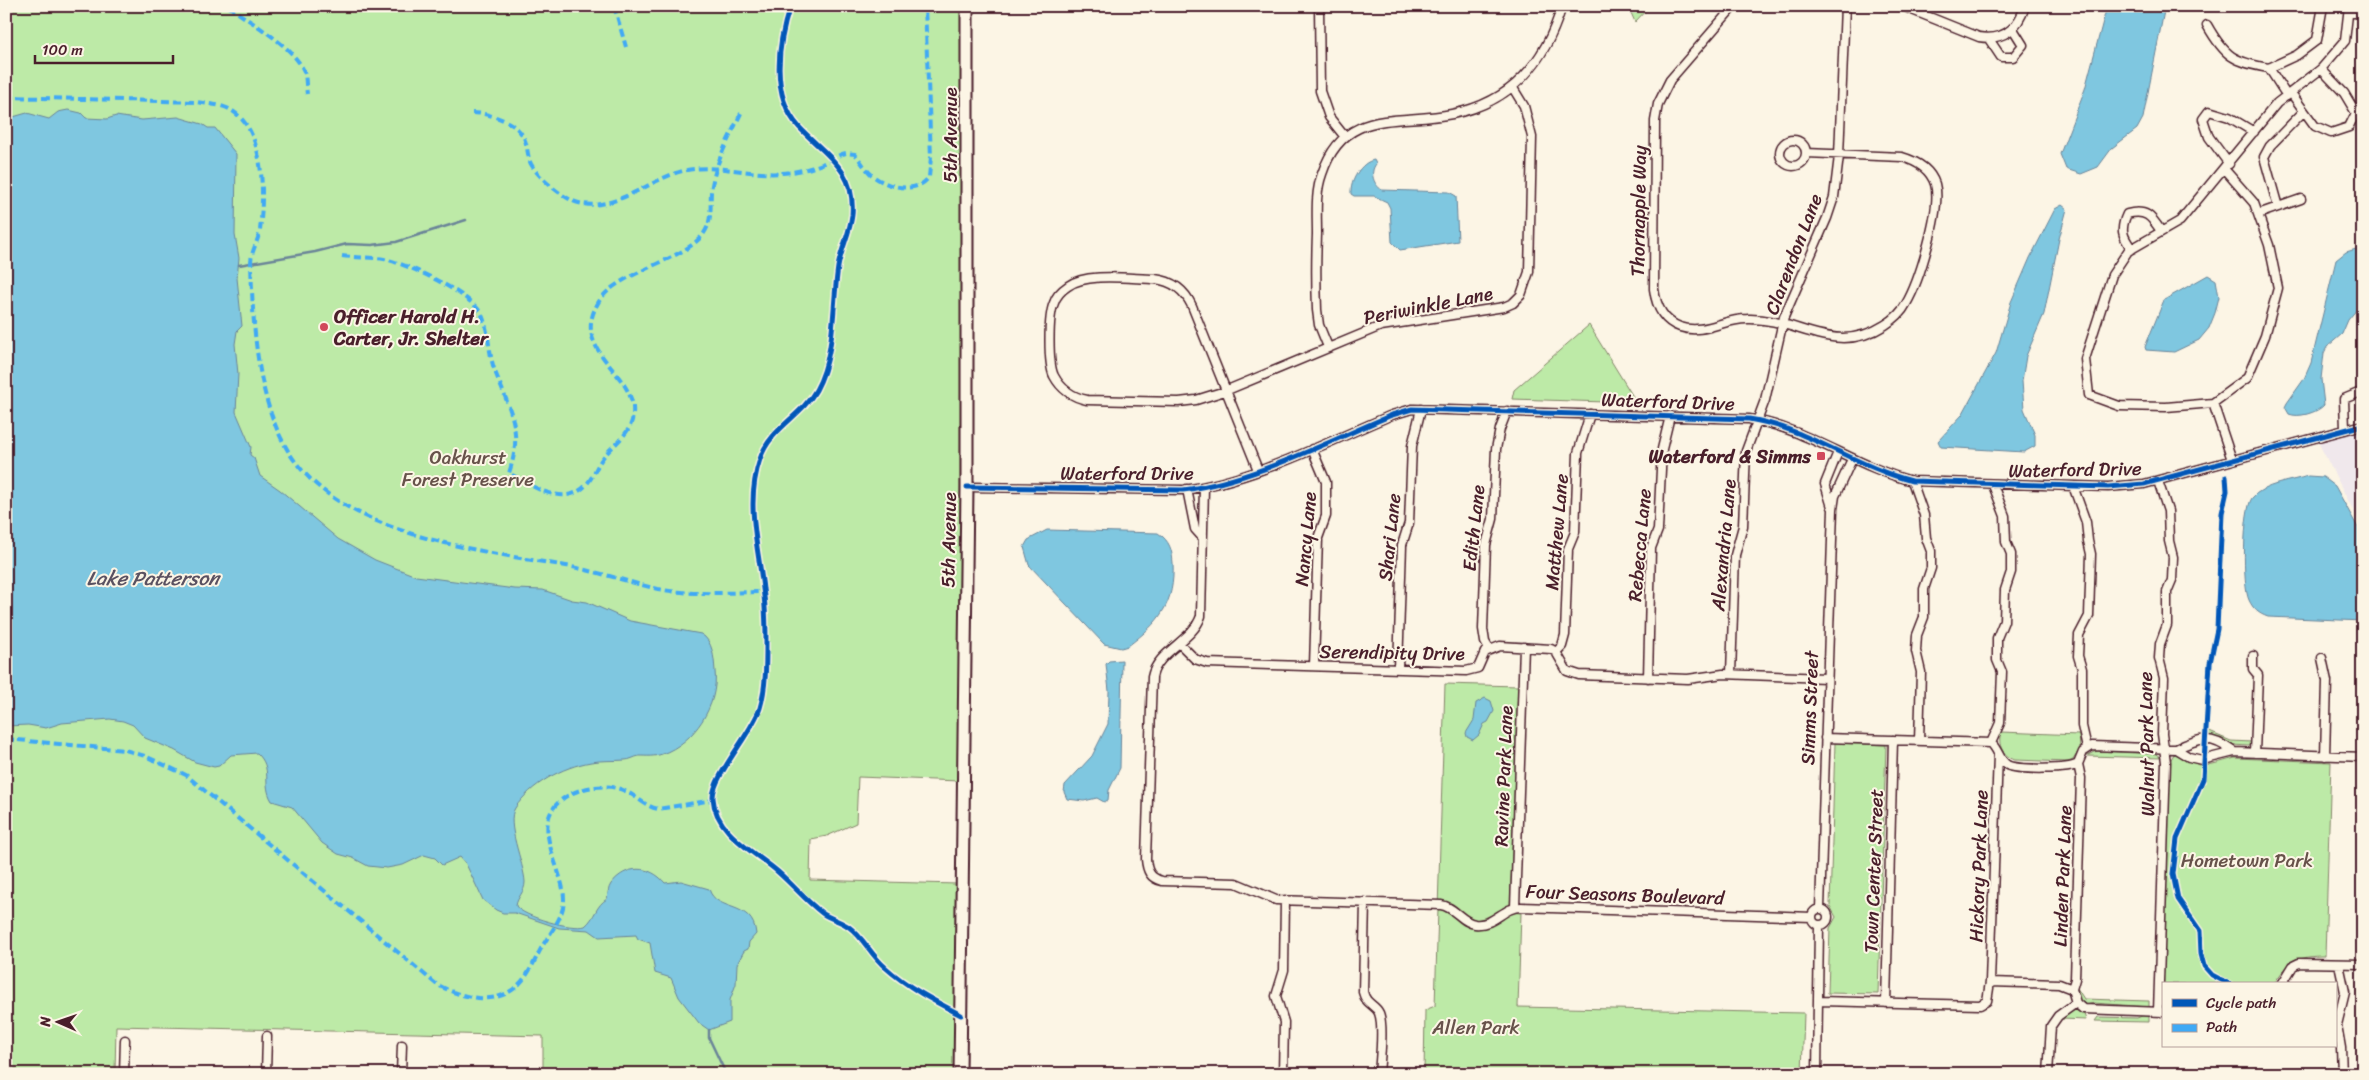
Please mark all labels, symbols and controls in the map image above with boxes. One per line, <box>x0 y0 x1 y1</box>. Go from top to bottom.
scale bar <box>35 32 172 64</box>
text: 100 m <box>42 37 83 63</box>
street label: 5th Avenue <box>934 87 967 183</box>
street label: Thornapple Way <box>1621 145 1656 277</box>
street label: Clarendon Lane <box>1755 188 1832 320</box>
street label: Periwinkle Lane <box>1361 277 1496 334</box>
place label: Officer Harold H. Carter, Jr. Shelter <box>333 300 490 355</box>
marker: Officer Harold H. Carter, Jr. Shelter <box>318 321 330 333</box>
street label: Waterford Drive <box>1601 383 1735 420</box>
place label: Waterford & Simms <box>1648 440 1812 473</box>
park label: Oakhurst Forest Preserve <box>402 441 534 496</box>
marker: Waterford & Simms <box>1815 450 1827 462</box>
street label: Waterford Drive <box>2008 452 2142 487</box>
street label: Waterford Drive <box>1060 457 1194 490</box>
street label: Matthew Lane <box>1535 472 1578 592</box>
street label: Alexandria Lane <box>1701 478 1746 613</box>
street label: Edith Lane <box>1453 483 1494 573</box>
street label: Rebecca Lane <box>1618 487 1661 603</box>
street label: Nancy Lane <box>1285 490 1326 588</box>
street label: Shari Lane <box>1368 491 1411 582</box>
street label: 5th Avenue <box>931 492 966 588</box>
water label: Lake Patterson <box>87 561 221 596</box>
street label: Serendipity Drive <box>1319 635 1465 670</box>
street label: Simms Street <box>1791 649 1828 766</box>
street label: Walnut Park Lane <box>2129 671 2164 817</box>
street label: Ravine Park Lane <box>1485 705 1522 847</box>
street label: Town Center Street <box>1854 788 1893 954</box>
street label: Hickory Park Lane <box>1959 789 1998 943</box>
street label: Linden Park Lane <box>2044 804 2081 947</box>
park label: Hometown Park <box>2181 844 2313 877</box>
street label: Four Seasons Boulevard <box>1525 875 1726 914</box>
legend <box>2162 982 2336 1048</box>
text: Cycle path <box>2206 990 2277 1016</box>
north arrow <box>32 998 82 1048</box>
park label: Allen Park <box>1431 1011 1520 1044</box>
text: Path <box>2206 1014 2237 1040</box>
text: N <box>33 1016 58 1028</box>

